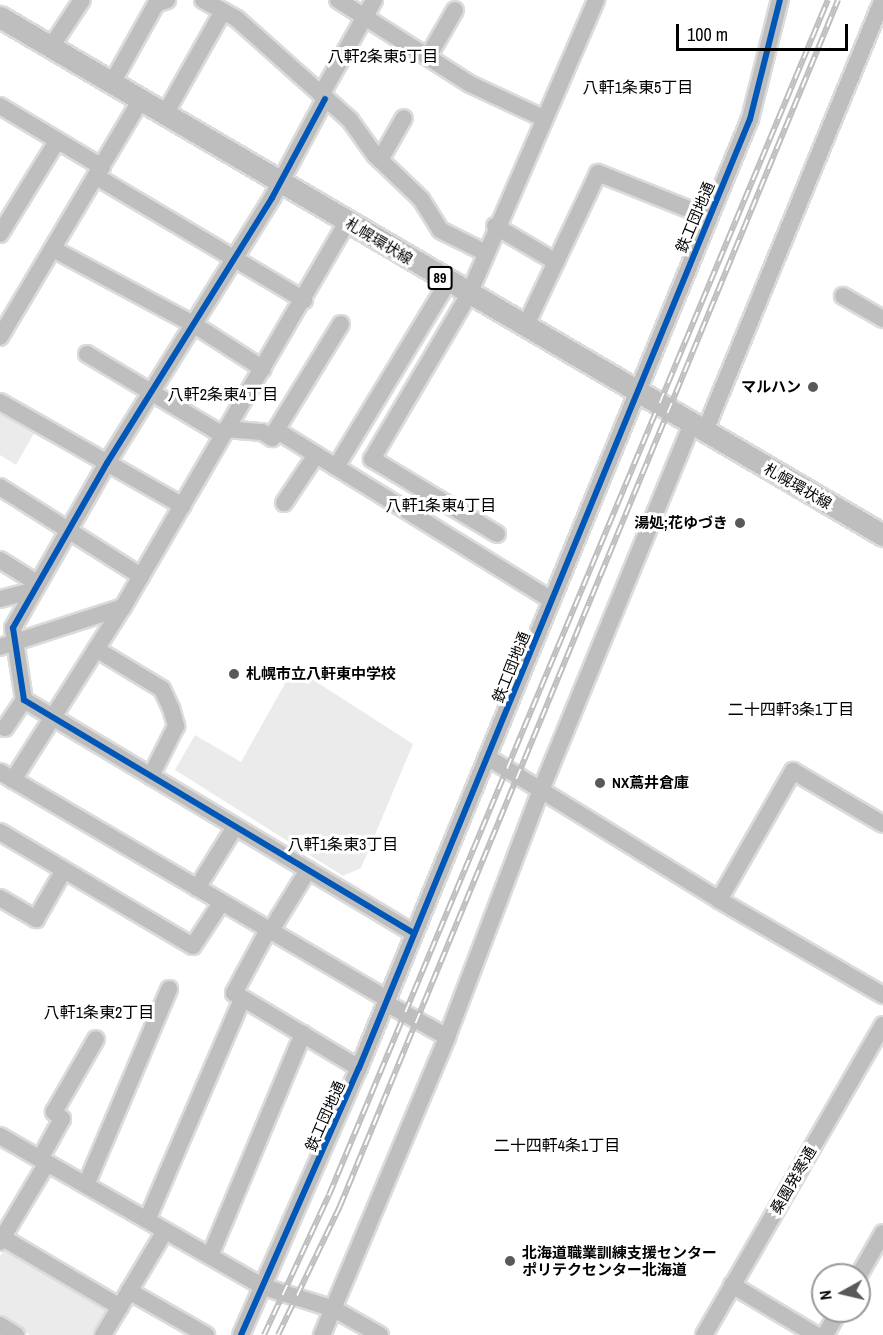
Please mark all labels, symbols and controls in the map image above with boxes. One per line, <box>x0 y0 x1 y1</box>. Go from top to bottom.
scale bar <box>679 12 852 50</box>
text: 100 m <box>687 22 728 47</box>
district label: 八軒2条東5丁目 <box>328 46 438 66</box>
district label: 八軒1条東5丁目 <box>583 77 693 97</box>
street label: 鉄工団地通 <box>672 179 718 255</box>
street label: 札幌環状線 <box>342 214 416 268</box>
road number: 89 <box>426 267 454 289</box>
place label: マルハン <box>741 378 801 396</box>
marker: マルハン <box>806 380 820 394</box>
district label: 八軒2条東4丁目 <box>168 384 278 404</box>
street label: 札幌環状線 <box>761 459 835 513</box>
district label: 八軒1条東4丁目 <box>386 495 496 515</box>
place label: 湯処;花ゆづき <box>634 514 728 532</box>
marker: 湯処;花ゆづき <box>733 516 747 530</box>
street label: 鉄工団地通 <box>489 629 533 705</box>
place label: 札幌市立八軒東中学校 <box>246 665 396 683</box>
marker: 札幌市立八軒東中学校 <box>227 667 241 681</box>
district label: 二十四軒3条1丁目 <box>728 699 854 719</box>
place label: NX蔦井倉庫 <box>612 774 689 792</box>
marker: NX蔦井倉庫 <box>593 776 607 790</box>
district label: 八軒1条東3丁目 <box>288 834 398 854</box>
district label: 八軒1条東2丁目 <box>44 1002 154 1022</box>
street label: 鉄工団地通 <box>302 1078 348 1154</box>
district label: 二十四軒4条1丁目 <box>494 1135 620 1155</box>
street label: 桑園発寒通 <box>766 1143 820 1217</box>
place label: 北海道職業訓練支援センター ポリテクセンター北海道 <box>522 1243 717 1278</box>
marker: 北海道職業訓練支援センター ポリテクセンター北海道 <box>503 1254 517 1268</box>
north arrow <box>811 1263 871 1323</box>
text: N <box>814 1289 837 1301</box>

